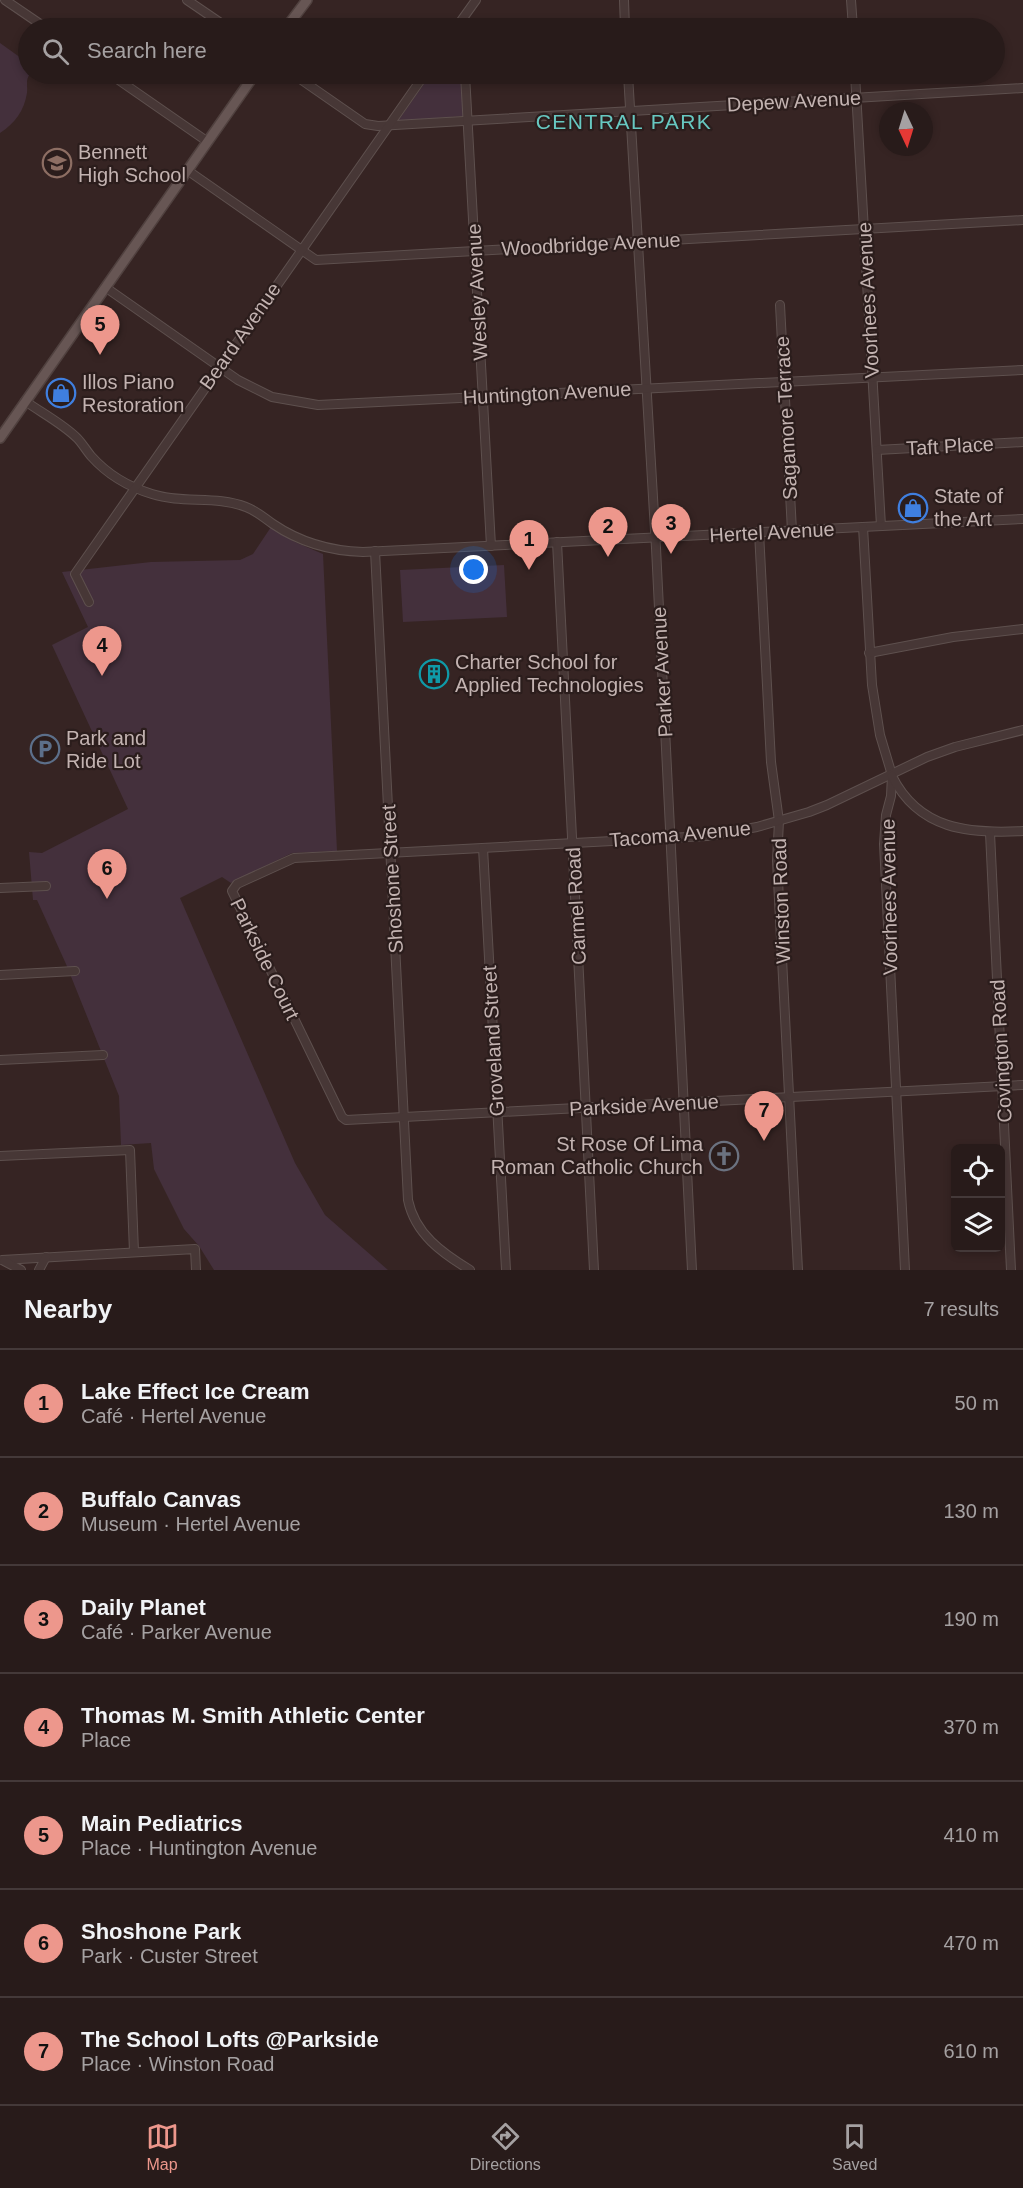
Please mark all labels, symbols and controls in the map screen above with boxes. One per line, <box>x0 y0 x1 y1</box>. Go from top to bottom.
search box <box>18 18 1005 84</box>
icon: search <box>39 35 72 68</box>
text: Search here <box>87 38 207 63</box>
street label: Depew Avenue <box>726 87 862 115</box>
north arrow <box>879 102 933 156</box>
district label: CENTRAL PARK <box>536 110 712 133</box>
place label: Bennett High School <box>78 141 186 186</box>
school or university icon: Bennett High School <box>41 147 73 179</box>
street label: Voorhees Avenue <box>853 221 883 379</box>
street label: Wesley Avenue <box>462 223 492 361</box>
street label: Woodbridge Avenue <box>501 228 681 260</box>
street label: Beard Avenue <box>195 278 285 394</box>
pin: 5 <box>80 306 120 355</box>
street label: Sagamore Terrace <box>771 335 801 501</box>
place label: Illos Piano Restoration <box>82 371 184 416</box>
shop icon: Illos Piano Restoration <box>45 377 77 409</box>
street label: Huntington Avenue <box>462 378 632 408</box>
street label: Taft Place <box>906 433 994 459</box>
place label: State of the Art <box>934 485 1003 530</box>
shop icon: State of the Art <box>897 492 929 524</box>
pin: 3 <box>652 504 690 554</box>
pin: 2 <box>588 508 628 557</box>
street label: Hertel Avenue <box>709 518 835 546</box>
pin: 1 <box>510 520 548 570</box>
your location <box>459 555 488 584</box>
street label: Parker Avenue <box>648 606 676 738</box>
pin: 4 <box>82 626 122 676</box>
place label: Charter School for Applied Technologies <box>455 651 644 696</box>
building icon: Charter School for Applied Technologies <box>418 658 450 690</box>
place label: Park and Ride Lot <box>66 727 146 772</box>
parking icon: Park and Ride Lot <box>29 733 61 765</box>
street label: Shoshone Street <box>377 804 407 954</box>
street label: Tacoma Avenue <box>608 817 752 851</box>
street label: Voorhees Avenue <box>877 819 901 975</box>
street label: Winston Road <box>768 838 794 964</box>
street label: Carmel Road <box>562 847 590 965</box>
pin: 6 <box>88 850 126 899</box>
street label: Parkside Court <box>226 895 304 1024</box>
street label: Groveland Street <box>478 964 508 1117</box>
street label: Covington Road <box>986 979 1016 1123</box>
street label: Parkside Avenue <box>569 1090 719 1120</box>
pin: 7 <box>744 1092 783 1141</box>
place label: St Rose Of Lima Roman Catholic Church <box>491 1133 704 1178</box>
church icon: St Rose Of Lima Roman Catholic Church <box>708 1140 740 1172</box>
map controls <box>951 1144 1005 1252</box>
button: locate <box>951 1144 1005 1198</box>
button: layers <box>951 1198 1005 1252</box>
text: Nearby <box>24 1294 112 1324</box>
text: 7 results <box>923 1298 999 1320</box>
text: Lake Effect Ice Cream <box>81 1379 310 1404</box>
text: 1 <box>38 1392 49 1414</box>
text: 50 m <box>955 1392 999 1414</box>
text: Café · Hertel Avenue <box>81 1405 266 1427</box>
text: Buffalo Canvas <box>81 1487 241 1512</box>
text: 2 <box>38 1500 49 1522</box>
text: 130 m <box>943 1500 999 1522</box>
text: Museum · Hertel Avenue <box>81 1513 301 1535</box>
text: Daily Planet <box>81 1595 206 1620</box>
text: 3 <box>38 1608 49 1630</box>
text: 190 m <box>943 1608 999 1630</box>
text: Café · Parker Avenue <box>81 1621 272 1643</box>
text: Thomas M. Smith Athletic Center <box>81 1703 425 1728</box>
text: 4 <box>38 1716 49 1738</box>
text: 370 m <box>943 1716 999 1738</box>
text: Place <box>81 1729 131 1751</box>
text: Main Pediatrics <box>81 1811 242 1836</box>
text: 5 <box>38 1824 49 1846</box>
text: 410 m <box>943 1824 999 1846</box>
text: Place · Huntington Avenue <box>81 1837 317 1859</box>
text: Shoshone Park <box>81 1919 241 1944</box>
text: 6 <box>38 1932 49 1954</box>
text: 470 m <box>943 1932 999 1954</box>
text: Park · Custer Street <box>81 1945 258 1967</box>
text: The School Lofts @Parkside <box>81 2027 379 2052</box>
text: 7 <box>38 2040 49 2062</box>
text: 610 m <box>943 2040 999 2062</box>
text: Place · Winston Road <box>81 2053 274 2075</box>
tab: Map <box>146 2120 179 2174</box>
tab: Directions <box>470 2120 541 2174</box>
tab: Saved <box>832 2120 877 2174</box>

